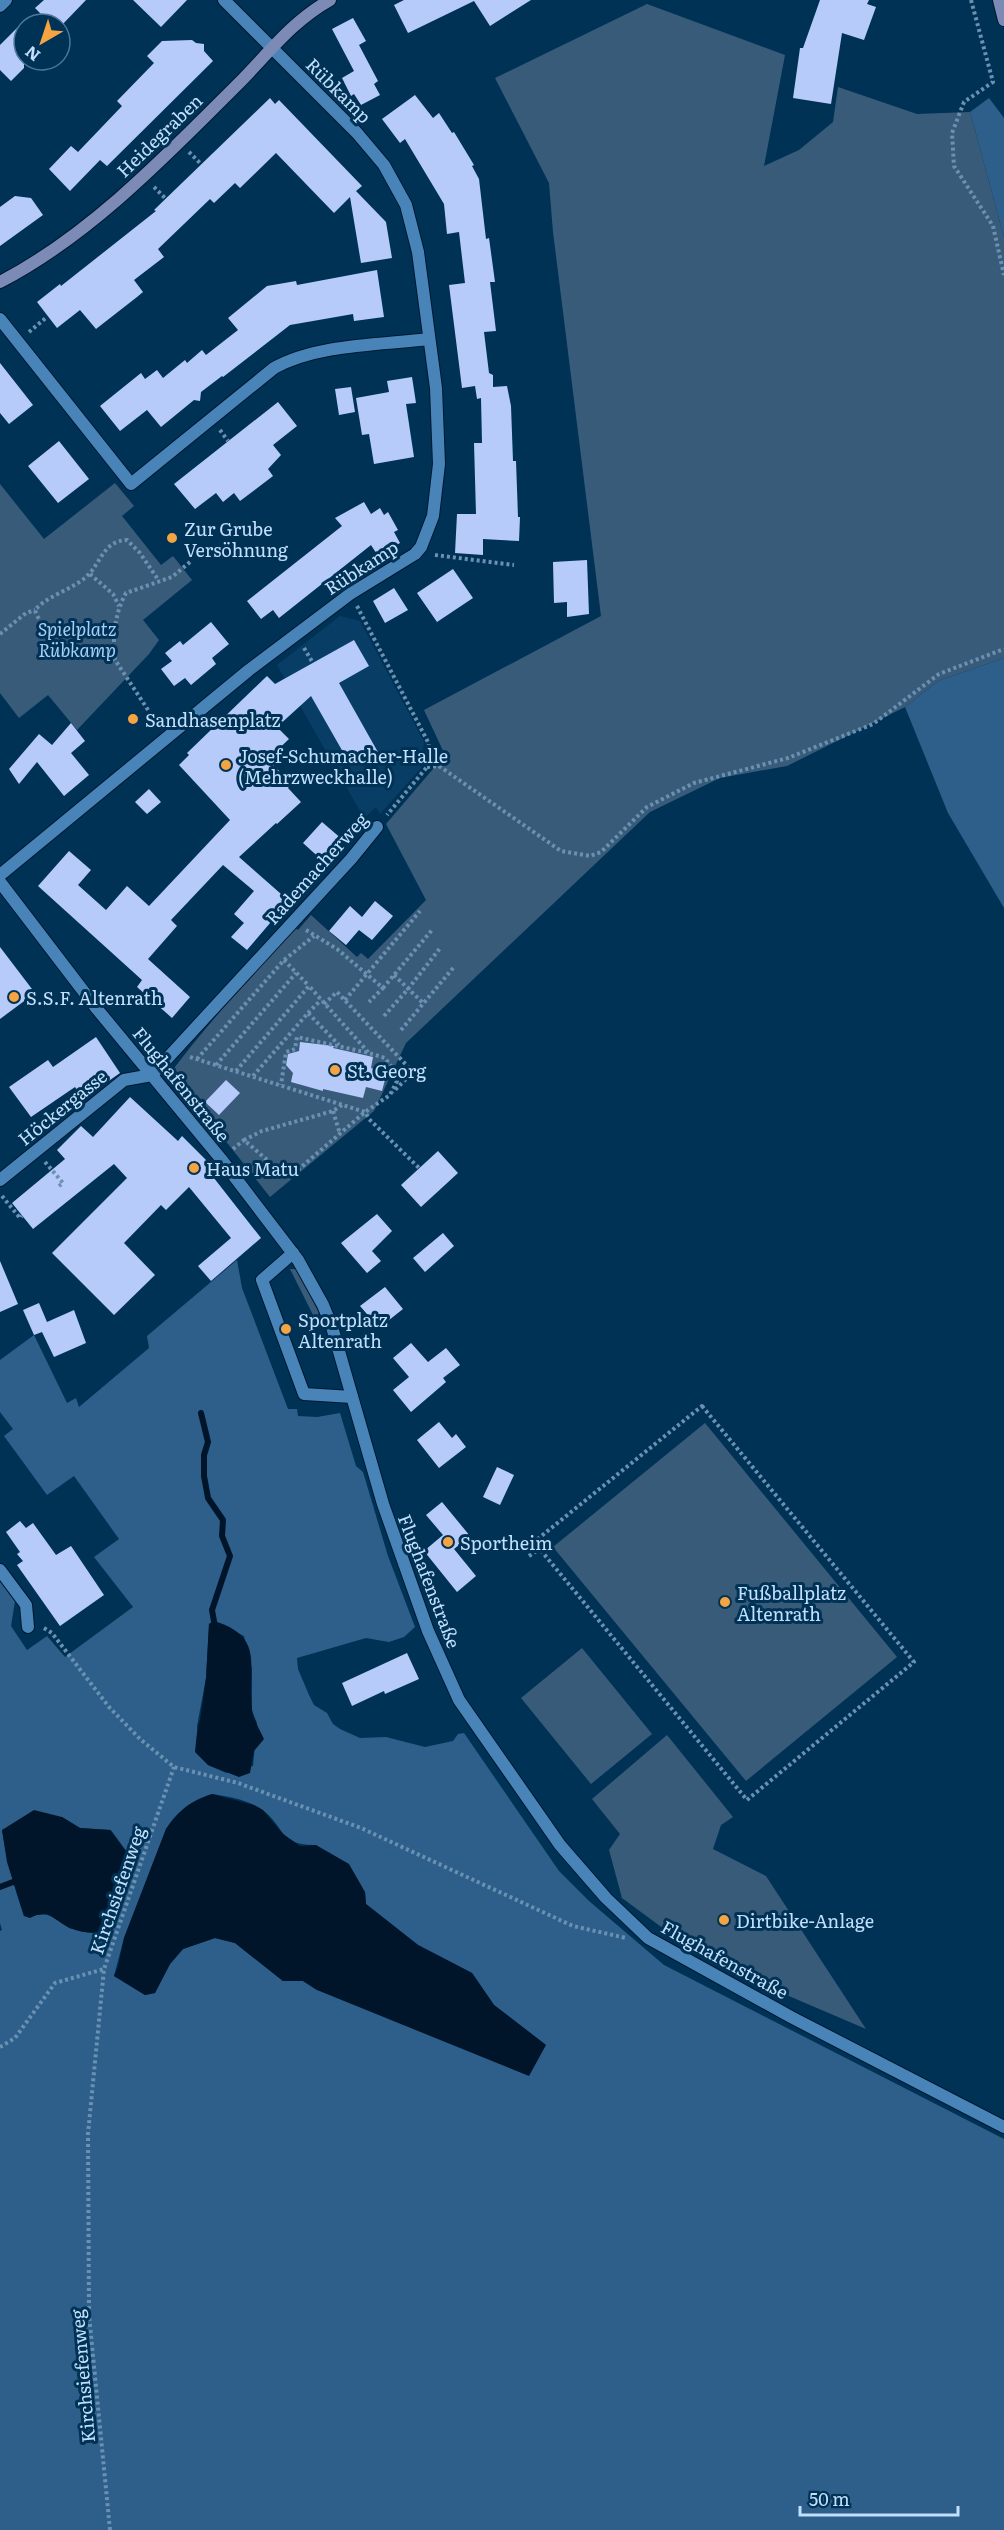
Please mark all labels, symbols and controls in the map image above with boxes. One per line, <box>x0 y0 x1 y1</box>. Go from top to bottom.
north arrow <box>12 12 72 72</box>
text: N <box>19 41 45 68</box>
street label: Rübkamp <box>300 51 378 129</box>
street label: Heidegraben <box>110 87 208 183</box>
place label: Zur Grube Versöhnung <box>184 515 289 563</box>
marker: Zur Grube Versöhnung <box>165 531 179 545</box>
street label: Rübkamp <box>319 533 403 601</box>
park label: Spielplatz Rübkamp <box>38 615 117 663</box>
place label: Sandhasenplatz <box>145 706 281 733</box>
marker: Sandhasenplatz <box>126 712 140 726</box>
place label: Josef-Schumacher-Halle (Mehrzweckhalle) <box>238 742 448 790</box>
marker: Josef-Schumacher-Halle (Mehrzweckhalle) <box>219 758 233 772</box>
street label: Rademacherweg <box>258 805 374 930</box>
place label: S.S.F. Altenrath <box>26 984 163 1011</box>
marker: S.S.F. Altenrath <box>7 990 21 1004</box>
street label: Flughafenstraße <box>127 1020 237 1148</box>
place label: St. Georg <box>347 1057 427 1084</box>
street label: Höckergasse <box>12 1063 112 1151</box>
marker: St. Georg <box>328 1063 342 1077</box>
place label: Haus Matu <box>206 1155 299 1182</box>
marker: Haus Matu <box>187 1161 201 1175</box>
place label: Sportplatz Altenrath <box>298 1306 388 1354</box>
marker: Sportplatz Altenrath <box>279 1322 293 1336</box>
street label: Flughafenstraße <box>392 1510 468 1652</box>
place label: Sportheim <box>460 1529 553 1556</box>
marker: Sportheim <box>441 1535 455 1549</box>
place label: Fußballplatz Altenrath <box>737 1579 846 1627</box>
marker: Fußballplatz Altenrath <box>718 1595 732 1609</box>
street label: Kirchsiefenweg <box>82 1821 152 1958</box>
place label: Dirtbike-Anlage <box>736 1907 874 1934</box>
street label: Flughafenstraße <box>657 1913 793 2005</box>
marker: Dirtbike-Anlage <box>717 1913 731 1927</box>
street label: Kirchsiefenweg <box>63 2307 101 2444</box>
scale bar <box>800 2479 958 2517</box>
text: 50 m <box>809 2485 850 2512</box>

